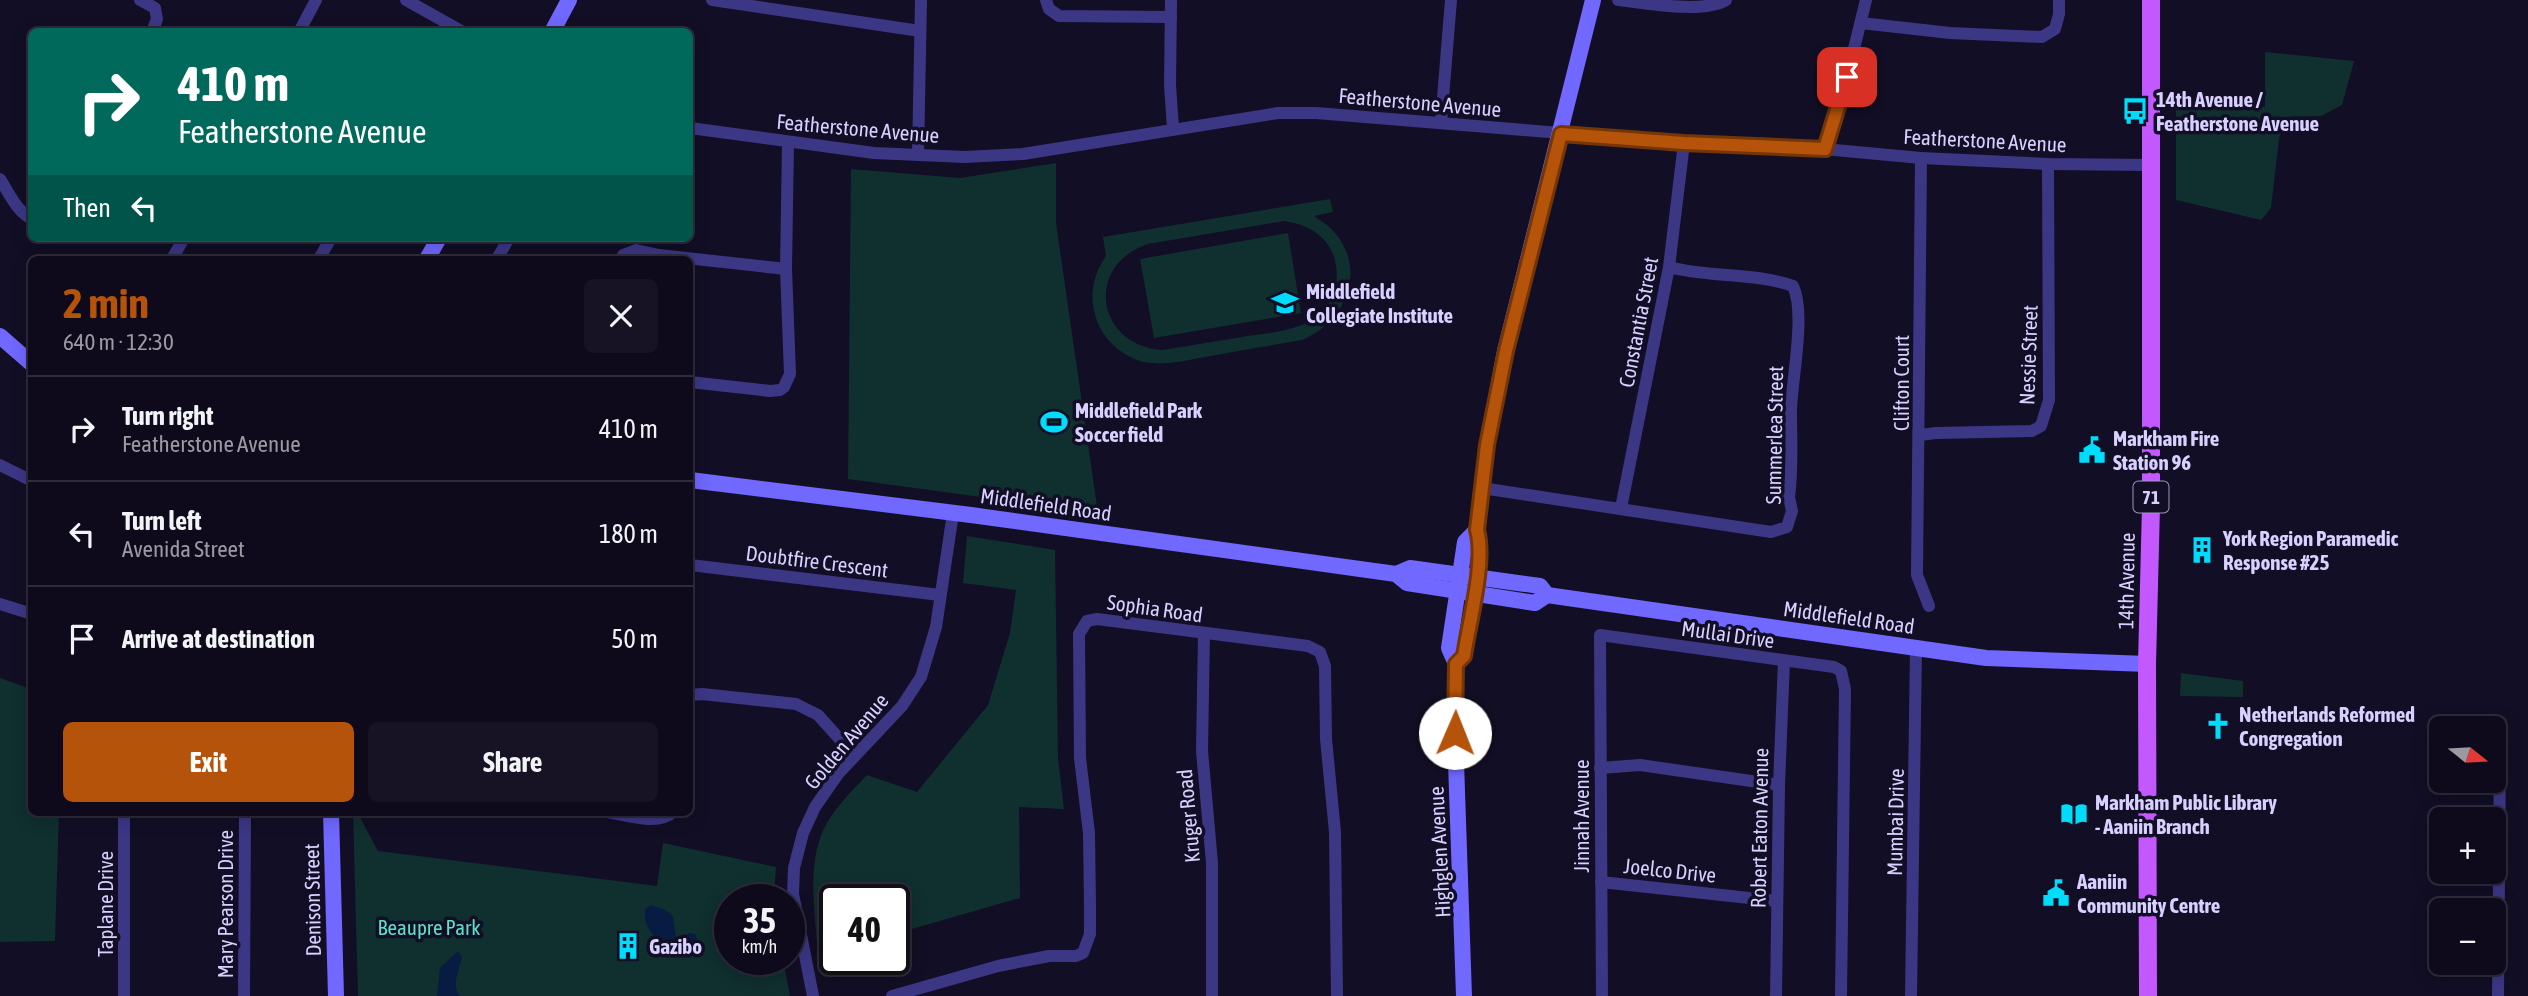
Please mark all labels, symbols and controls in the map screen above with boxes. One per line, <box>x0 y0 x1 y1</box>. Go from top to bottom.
pin <box>1817 47 1877 107</box>
text: 410 m <box>178 55 289 111</box>
icon: right <box>63 56 154 147</box>
icon: arrive <box>1828 58 1866 96</box>
street label: Featherstone Avenue <box>1338 83 1502 121</box>
place label: 14th Avenue / Featherstone Avenue <box>2156 87 2319 135</box>
bus stop icon: 14th Avenue / Featherstone Avenue <box>2120 96 2150 126</box>
street label: Featherstone Avenue <box>776 109 940 147</box>
text: Featherstone Avenue <box>178 113 427 150</box>
street label: Featherstone Avenue <box>1903 124 2067 156</box>
icon: left <box>125 189 163 227</box>
text: Then <box>63 193 111 223</box>
street label: Constantia Street <box>1614 255 1662 389</box>
text: 2 min <box>63 279 149 327</box>
button: close <box>584 279 658 353</box>
place label: Middlefield Collegiate Institute <box>1306 279 1453 327</box>
school or university icon: Middlefield Collegiate Institute <box>1270 288 1300 318</box>
street label: Nessie Street <box>2014 305 2042 405</box>
text: 640 m · 12:30 <box>63 329 174 355</box>
street label: Clifton Court <box>1889 335 1913 431</box>
street label: Summerlea Street <box>1761 366 1787 504</box>
place label: Middlefield Park Soccer field <box>1075 398 1203 446</box>
text: Turn right <box>122 401 213 431</box>
sports icon: Middlefield Park Soccer field <box>1039 407 1069 437</box>
icon: right <box>63 410 101 448</box>
text: 410 m <box>599 414 658 444</box>
place label: Markham Fire Station 96 <box>2113 426 2219 474</box>
text: Featherstone Avenue <box>122 431 301 457</box>
public building icon: Markham Fire Station 96 <box>2077 435 2107 465</box>
road number: 71 <box>2134 482 2168 512</box>
street label: Middlefield Road <box>979 483 1113 525</box>
text: Turn left <box>122 506 202 536</box>
icon: left <box>63 515 101 553</box>
text: 180 m <box>599 519 658 549</box>
place label: York Region Paramedic Response #25 <box>2222 526 2399 574</box>
street label: 14th Avenue <box>2113 532 2139 630</box>
building icon: York Region Paramedic Response #25 <box>2187 535 2217 565</box>
text: Avenida Street <box>122 536 245 562</box>
street label: Doubtfire Crescent <box>745 540 889 582</box>
street label: Sophia Road <box>1106 589 1204 627</box>
street label: Middlefield Road <box>1782 596 1916 638</box>
street label: Mullai Drive <box>1680 616 1776 652</box>
icon: arrive <box>63 620 101 658</box>
text: Arrive at destination <box>122 624 315 654</box>
text: 50 m <box>611 624 658 654</box>
street label: Golden Avenue <box>799 688 893 794</box>
position arrow <box>1418 696 1492 770</box>
place label: Netherlands Reformed Congregation <box>2239 702 2415 750</box>
church icon: Netherlands Reformed Congregation <box>2203 711 2233 741</box>
north arrow <box>2429 716 2506 793</box>
map controls <box>2429 716 2506 975</box>
button: Exit <box>63 722 354 802</box>
button: Share <box>368 722 658 802</box>
street label: Robert Eaton Avenue <box>1746 748 1772 908</box>
street label: Jinnah Avenue <box>1569 760 1593 872</box>
street label: Kruger Road <box>1172 768 1204 864</box>
street label: Mumbai Drive <box>1882 768 1908 876</box>
street label: Highglen Avenue <box>1424 786 1454 918</box>
place label: Markham Public Library - Aaniin Branch <box>2095 790 2277 838</box>
library icon: Markham Public Library - Aaniin Branch <box>2059 799 2089 829</box>
button: + <box>2429 807 2506 884</box>
street label: Mary Pearson Drive <box>213 830 237 978</box>
street label: Denison Street <box>299 843 325 957</box>
street label: Taplane Drive <box>93 851 117 957</box>
street label: Joelco Drive <box>1623 853 1717 887</box>
place label: Aaniin Community Centre <box>2076 869 2220 917</box>
public building icon: Aaniin Community Centre <box>2041 878 2071 908</box>
speed limit sign: 40 <box>819 884 910 975</box>
button: − <box>2429 898 2506 975</box>
text: 35 <box>743 900 776 940</box>
park label: Beaupre Park <box>377 915 481 939</box>
building icon: Gazibo <box>613 931 643 961</box>
place label: Gazibo <box>649 934 702 958</box>
text: km/h <box>742 936 777 957</box>

